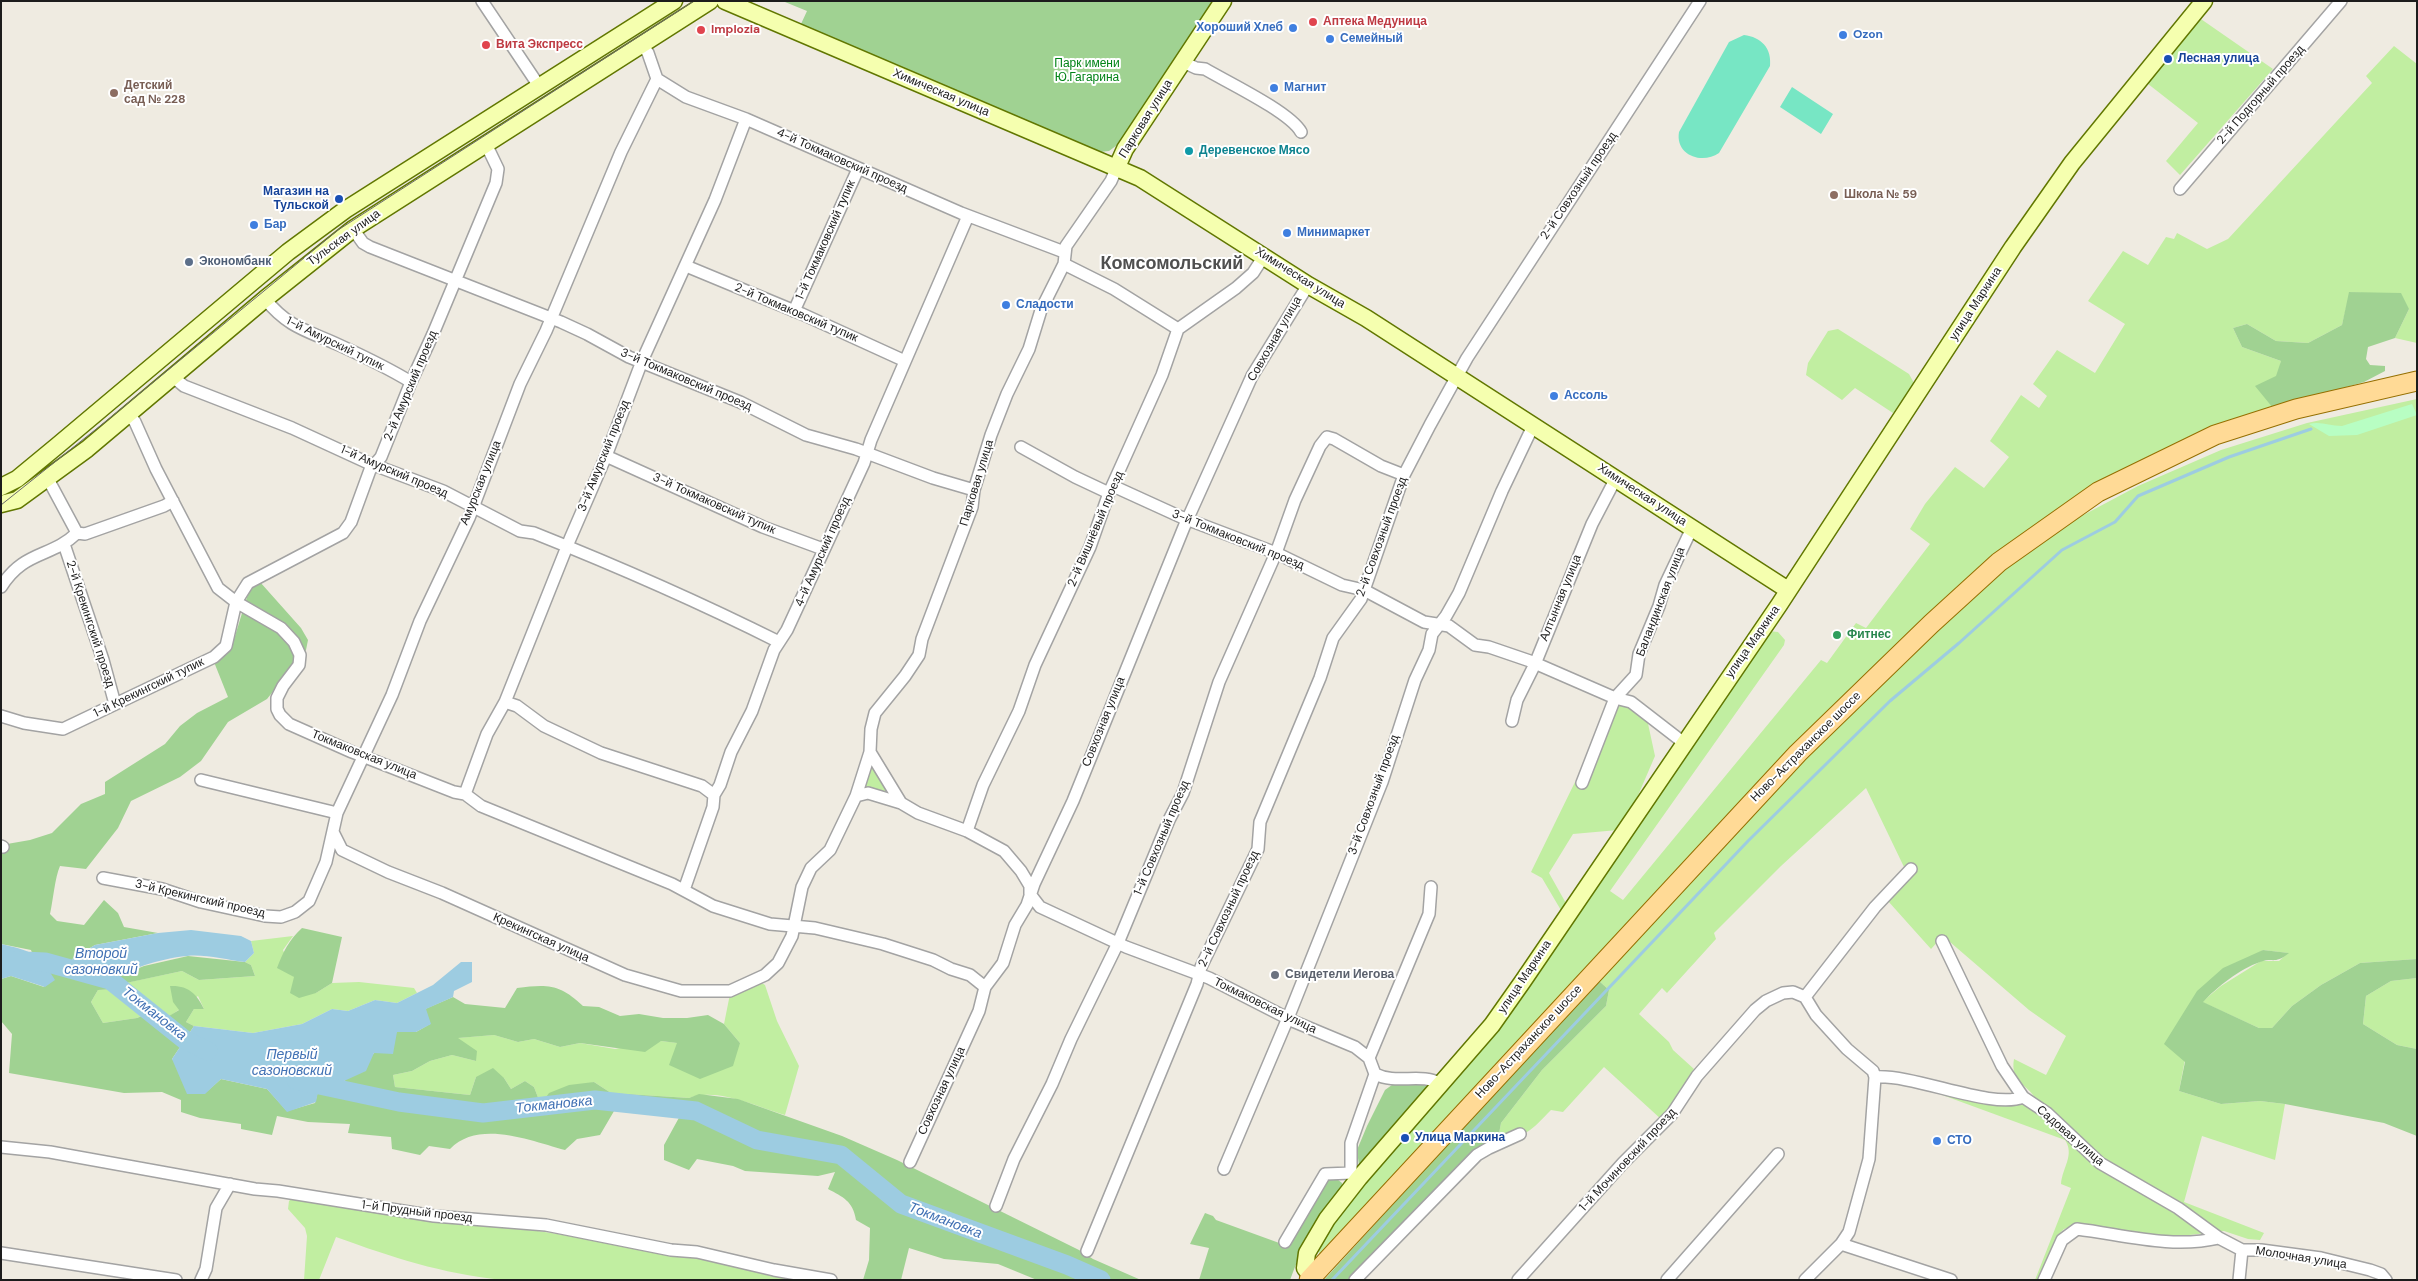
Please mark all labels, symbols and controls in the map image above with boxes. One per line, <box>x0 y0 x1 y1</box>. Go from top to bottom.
place label: Аптека Медуница <box>1323 15 1427 29</box>
marker: Аптека Медуница <box>1307 16 1319 28</box>
place label: Хороший Хлеб <box>1196 21 1283 35</box>
marker: Хороший Хлеб <box>1287 22 1299 34</box>
place label: Implozia <box>711 23 760 37</box>
marker: Implozia <box>695 24 707 36</box>
place label: Ozon <box>1853 28 1883 42</box>
marker: Ozon <box>1837 29 1849 41</box>
place label: Семейный <box>1340 32 1403 46</box>
marker: Семейный <box>1324 33 1336 45</box>
place label: Вита Экспресс <box>496 38 583 52</box>
marker: Вита Экспресс <box>480 39 492 51</box>
street label: 2-й Подгорный проезд <box>2214 43 2308 147</box>
place label: Лесная улица <box>2178 52 2259 66</box>
marker: Лесная улица <box>2162 53 2174 65</box>
park label: Парк имени Ю.Гагарина <box>1054 57 1120 85</box>
street label: Химическая улица <box>891 66 991 120</box>
street label: Парковая улица <box>1116 77 1176 161</box>
place label: Детский сад № 228 <box>124 79 185 107</box>
place label: Магнит <box>1284 81 1326 95</box>
marker: Магнит <box>1268 82 1280 94</box>
marker: Детский сад № 228 <box>108 87 120 99</box>
street label: 4-й Токмаковский проезд <box>774 126 910 196</box>
street label: 2-й Совхозный проезд <box>1538 130 1620 242</box>
place label: Деревенское Мясо <box>1199 144 1310 158</box>
marker: Деревенское Мясо <box>1183 145 1195 157</box>
street label: 1-й Токмаковский тупик <box>793 178 859 302</box>
place label: Магазин на Тульской <box>263 185 329 213</box>
place label: Школа № 59 <box>1844 188 1917 202</box>
marker: Школа № 59 <box>1828 189 1840 201</box>
marker: Магазин на Тульской <box>333 193 345 205</box>
street label: Тульская улица <box>305 207 383 269</box>
place label: Бар <box>264 218 287 232</box>
marker: Бар <box>248 219 260 231</box>
place label: Минимаркет <box>1297 226 1370 240</box>
marker: Минимаркет <box>1281 227 1293 239</box>
street label: Химическая улица <box>1252 244 1348 312</box>
district label: Комсомольский <box>1101 253 1243 275</box>
place label: Экономбанк <box>199 255 271 269</box>
marker: Экономбанк <box>183 256 195 268</box>
street label: улица Маркина <box>1947 264 2005 344</box>
street label: 2-й Токмаковский тупик <box>732 280 860 346</box>
street label: Совхозная улица <box>1245 294 1305 384</box>
place label: Сладости <box>1016 298 1074 312</box>
marker: Сладости <box>1000 299 1012 311</box>
street label: 1-й Амурский тупик <box>284 314 386 374</box>
street label: 2-й Амурский проезд <box>381 329 441 443</box>
street label: 3-й Токмаковский проезд <box>618 346 754 414</box>
place label: Ассоль <box>1564 389 1608 403</box>
marker: Ассоль <box>1548 390 1560 402</box>
street label: 3-й Амурский проезд <box>575 398 633 514</box>
street label: Парковая улица <box>957 438 997 528</box>
street label: Амурская улица <box>458 439 504 527</box>
street label: 1-й Амурский проезд <box>338 443 450 501</box>
street label: Химическая улица <box>1595 461 1689 529</box>
street label: 2-й Вишнёвый проезд <box>1065 469 1127 589</box>
street label: 3-й Токмаковский тупик <box>650 470 778 538</box>
street label: 2-й Совхозный проезд <box>1354 475 1410 599</box>
street label: 4-й Амурский проезд <box>792 495 854 609</box>
street label: 3-й Токмаковский проезд <box>1170 507 1306 573</box>
street label: Баландинская улица <box>1633 545 1689 659</box>
street label: Алтынная улица <box>1537 553 1585 643</box>
street label: 2-й Крекингский проезд <box>63 559 117 689</box>
street label: улица Маркина <box>1723 603 1783 681</box>
place label: Фитнес <box>1847 628 1891 642</box>
marker: Фитнес <box>1831 629 1843 641</box>
street label: 1-й Крекингский тупик <box>91 655 207 721</box>
street label: Совхозная улица <box>1079 675 1129 769</box>
street label: Ново-Астраханское шоссе <box>1748 689 1864 805</box>
street label: Токмаковская улица <box>309 727 419 783</box>
street label: 3-й Совхозный проезд <box>1346 733 1402 857</box>
street label: 1-й Совхозный проезд <box>1131 778 1193 898</box>
street label: 2-й Совхозный проезд <box>1196 849 1262 969</box>
street label: 3-й Крекингский проезд <box>134 877 266 921</box>
street label: Крекингская улица <box>491 910 591 966</box>
street label: улица Маркина <box>1495 938 1555 1016</box>
water label: Второй сазоновкий <box>64 946 138 979</box>
place label: Свидетели Иегова <box>1285 968 1394 982</box>
marker: Свидетели Иегова <box>1269 969 1281 981</box>
street label: Токмаковская улица <box>1211 975 1319 1037</box>
street label: Ново-Астраханское шоссе <box>1473 982 1585 1102</box>
water label: Токмановка <box>118 984 190 1044</box>
street label: Совхозная улица <box>915 1045 969 1137</box>
water label: Первый сазоновский <box>252 1047 332 1080</box>
water label: Токмановка <box>515 1093 593 1117</box>
street label: Садовая улица <box>2033 1103 2107 1169</box>
street label: 1-й Мочиновский проезд <box>1577 1106 1679 1214</box>
place label: Улица Маркина <box>1415 1131 1505 1145</box>
marker: Улица Маркина <box>1399 1132 1411 1144</box>
place label: СТО <box>1947 1134 1972 1148</box>
marker: СТО <box>1931 1135 1943 1147</box>
street label: 1-й Прудный проезд <box>361 1198 473 1226</box>
water label: Токмановка <box>906 1199 984 1243</box>
street label: Молочная улица <box>2254 1244 2348 1272</box>

